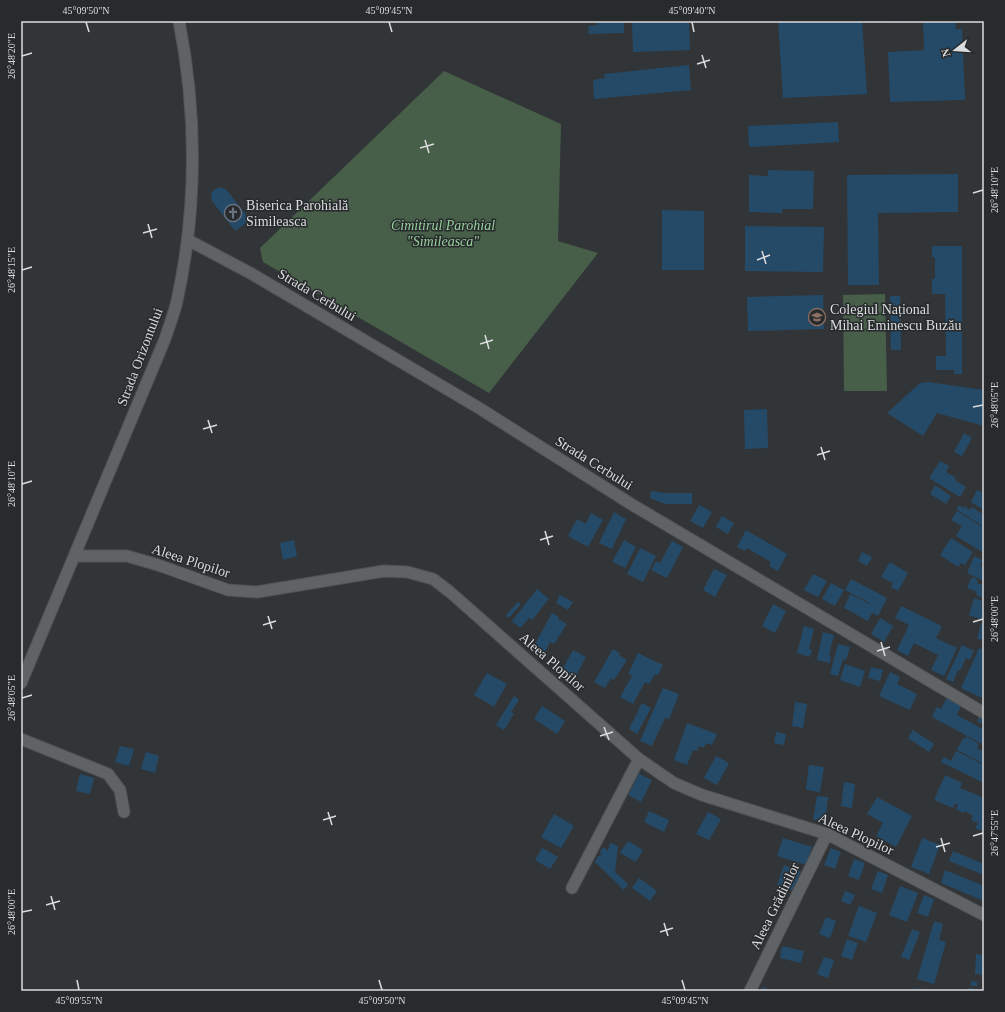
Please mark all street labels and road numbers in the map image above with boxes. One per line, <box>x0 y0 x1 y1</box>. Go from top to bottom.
street label: Strada Cerbului <box>275 266 359 324</box>
street label: Strada Orizontului <box>114 306 166 408</box>
street label: Strada Cerbului <box>553 433 635 493</box>
street label: Aleea Plopilor <box>150 541 232 581</box>
street label: Aleea Plopilor <box>516 630 588 695</box>
street label: Aleea Plopilor <box>816 810 896 858</box>
street label: Aleea Grădinilor <box>748 860 803 952</box>

